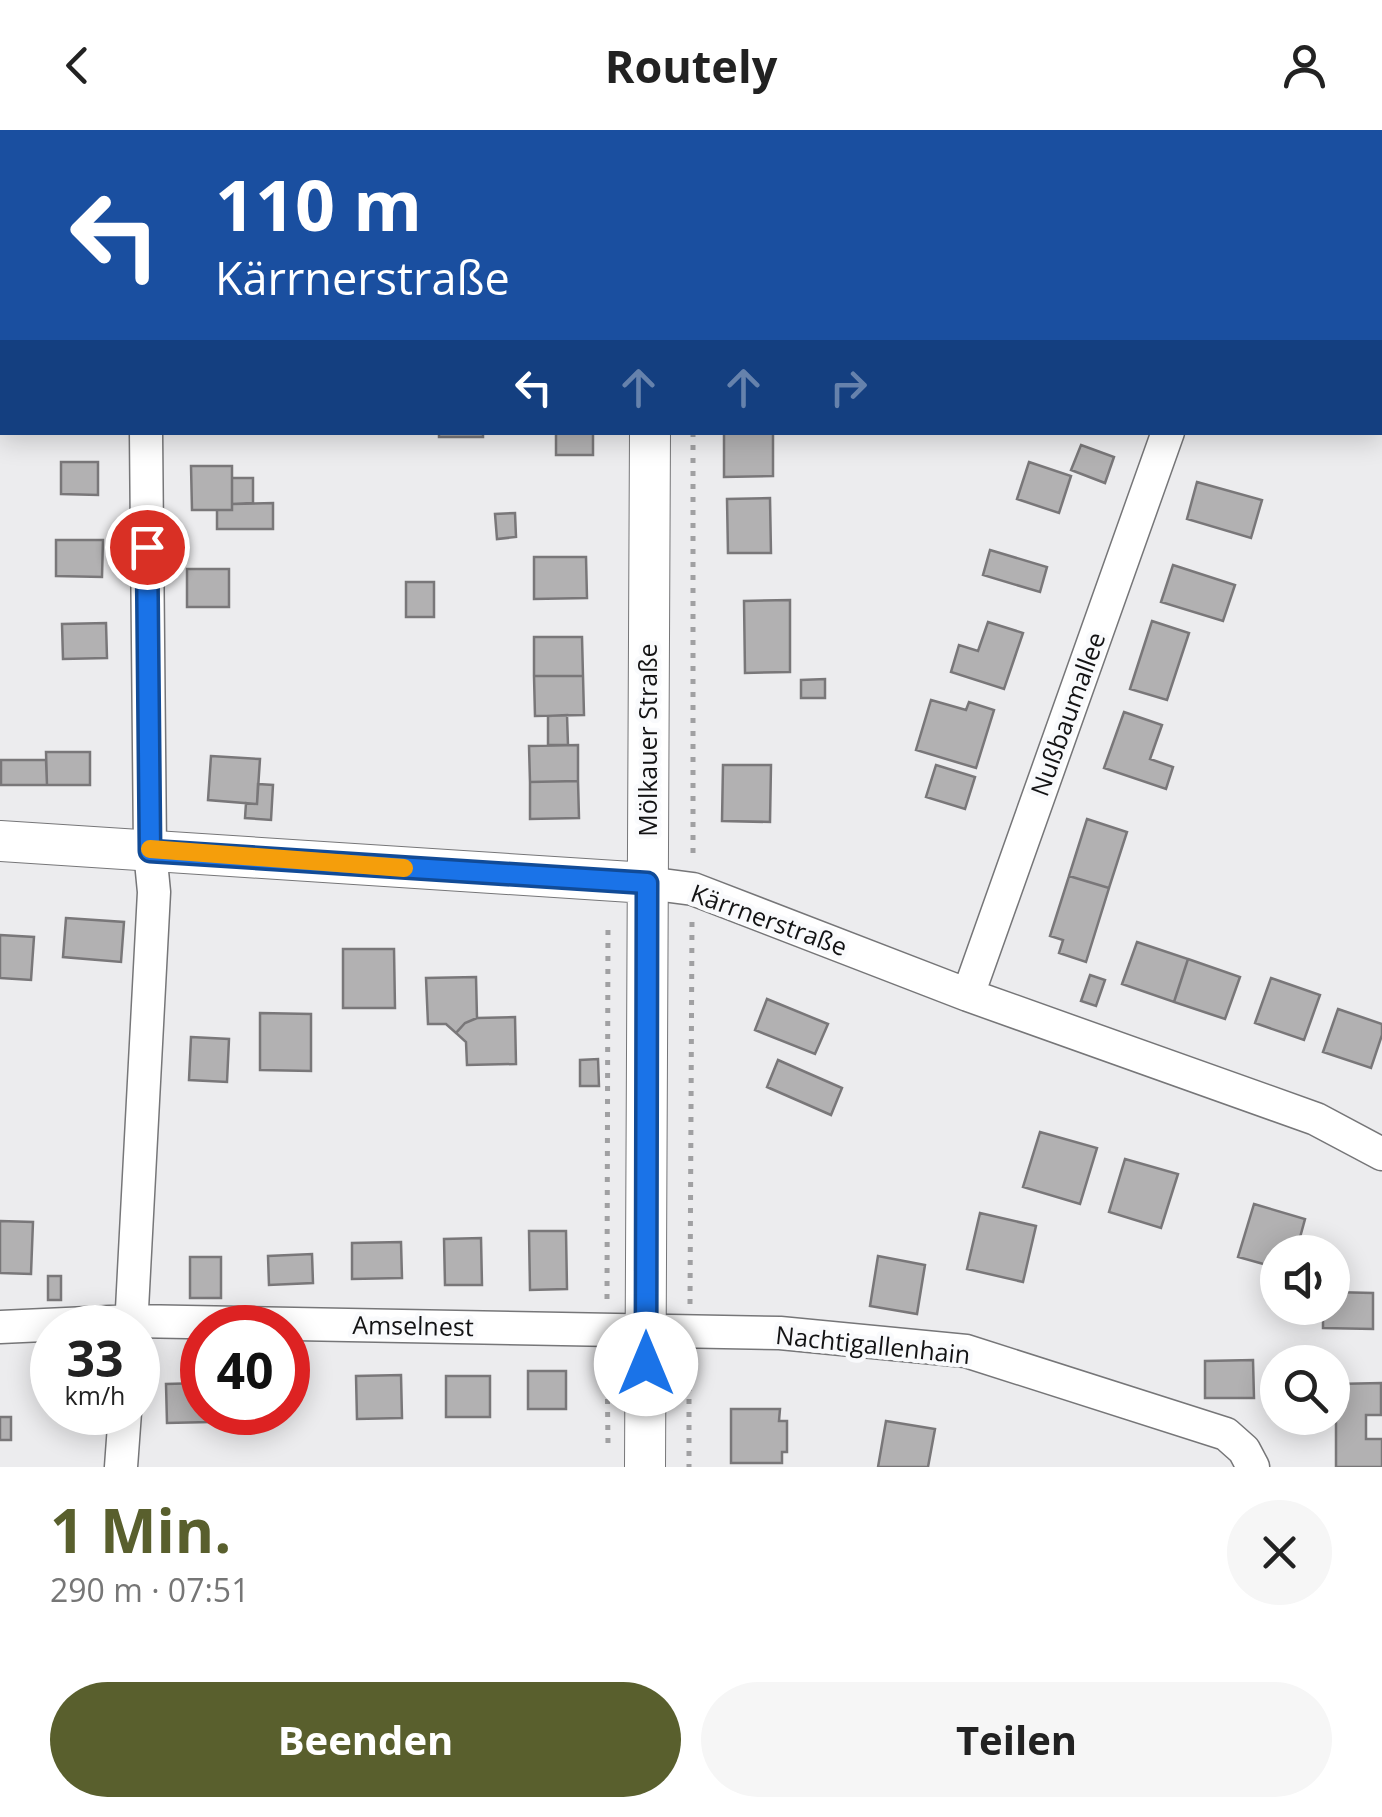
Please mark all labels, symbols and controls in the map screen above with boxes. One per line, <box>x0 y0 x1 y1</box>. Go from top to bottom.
text: Routely <box>605 35 777 96</box>
icon: back <box>50 38 105 93</box>
icon: person <box>1277 38 1332 93</box>
text: 110 m <box>215 156 422 252</box>
icon: left <box>50 170 180 300</box>
text: Kärrnerstraße <box>215 247 510 308</box>
icon: left <box>506 360 561 415</box>
icon: ahead <box>611 360 666 415</box>
icon: ahead <box>716 360 771 415</box>
icon: right <box>821 360 876 415</box>
pin <box>105 505 190 590</box>
icon: arrive <box>120 520 175 575</box>
street label: Nußbaumallee <box>1022 627 1112 800</box>
street label: Mölkauer Straße <box>630 643 664 837</box>
street label: Kärrnerstraße <box>687 875 852 963</box>
map controls <box>1260 1235 1350 1435</box>
button: sound <box>1260 1235 1350 1325</box>
speed limit sign: 40 <box>180 1305 310 1435</box>
street label: Amselnest <box>352 1307 474 1343</box>
position arrow <box>594 1312 698 1416</box>
street label: Nachtigallenhain <box>774 1317 972 1371</box>
text: 33 <box>66 1324 124 1392</box>
button: search <box>1260 1345 1350 1435</box>
text: km/h <box>65 1378 125 1412</box>
text: 1 Min. <box>50 1489 231 1571</box>
button: close <box>1227 1500 1332 1605</box>
text: 290 m · 07:51 <box>50 1568 249 1611</box>
button: Beenden <box>50 1682 681 1797</box>
button: Teilen <box>701 1682 1332 1797</box>

